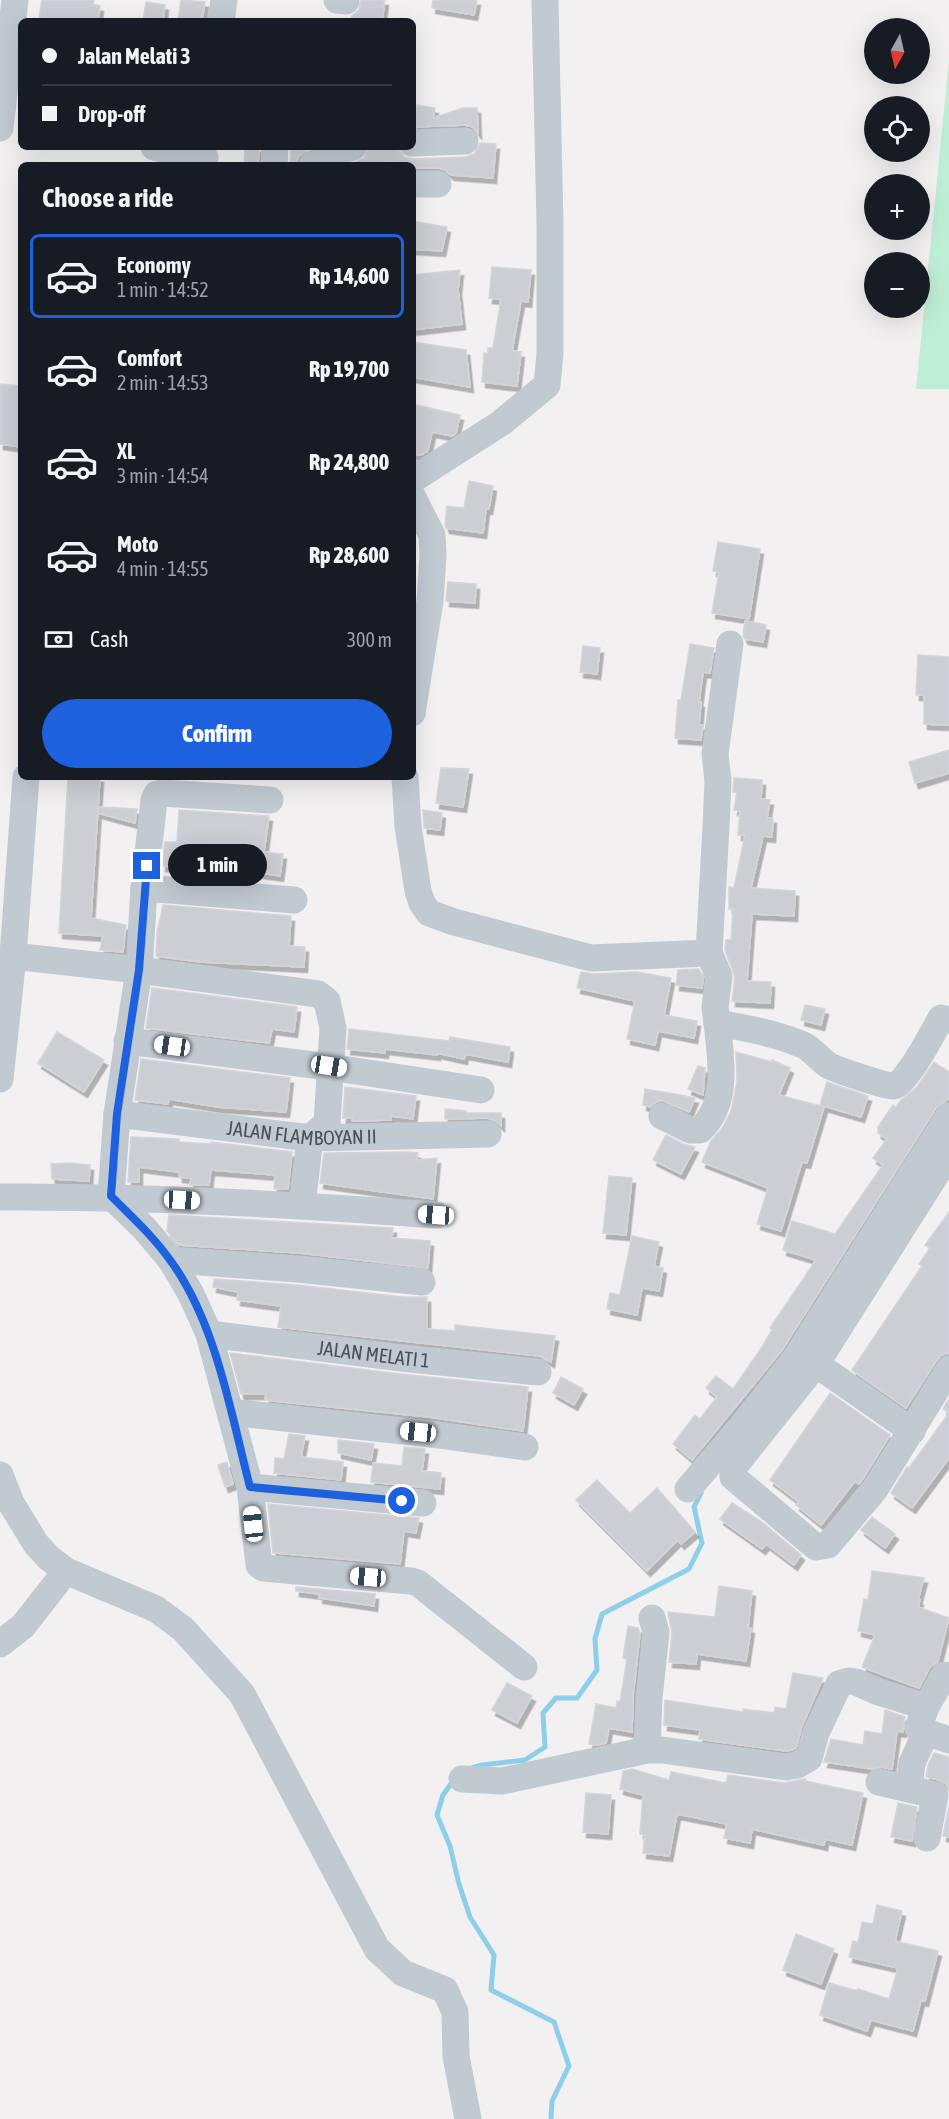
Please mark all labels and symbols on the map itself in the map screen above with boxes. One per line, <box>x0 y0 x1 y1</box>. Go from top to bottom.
north arrow <box>864 18 930 84</box>
callout: 1 min <box>168 845 267 887</box>
route end <box>133 852 160 879</box>
car <box>153 1035 191 1057</box>
car <box>310 1054 348 1078</box>
street label: JALAN FLAMBOYAN II <box>226 1116 377 1149</box>
car <box>164 1190 200 1210</box>
car <box>417 1205 455 1225</box>
street label: JALAN MELATI 1 <box>316 1336 431 1372</box>
car <box>399 1421 437 1443</box>
route start <box>388 1487 415 1514</box>
car <box>242 1505 264 1543</box>
car <box>349 1566 387 1588</box>

